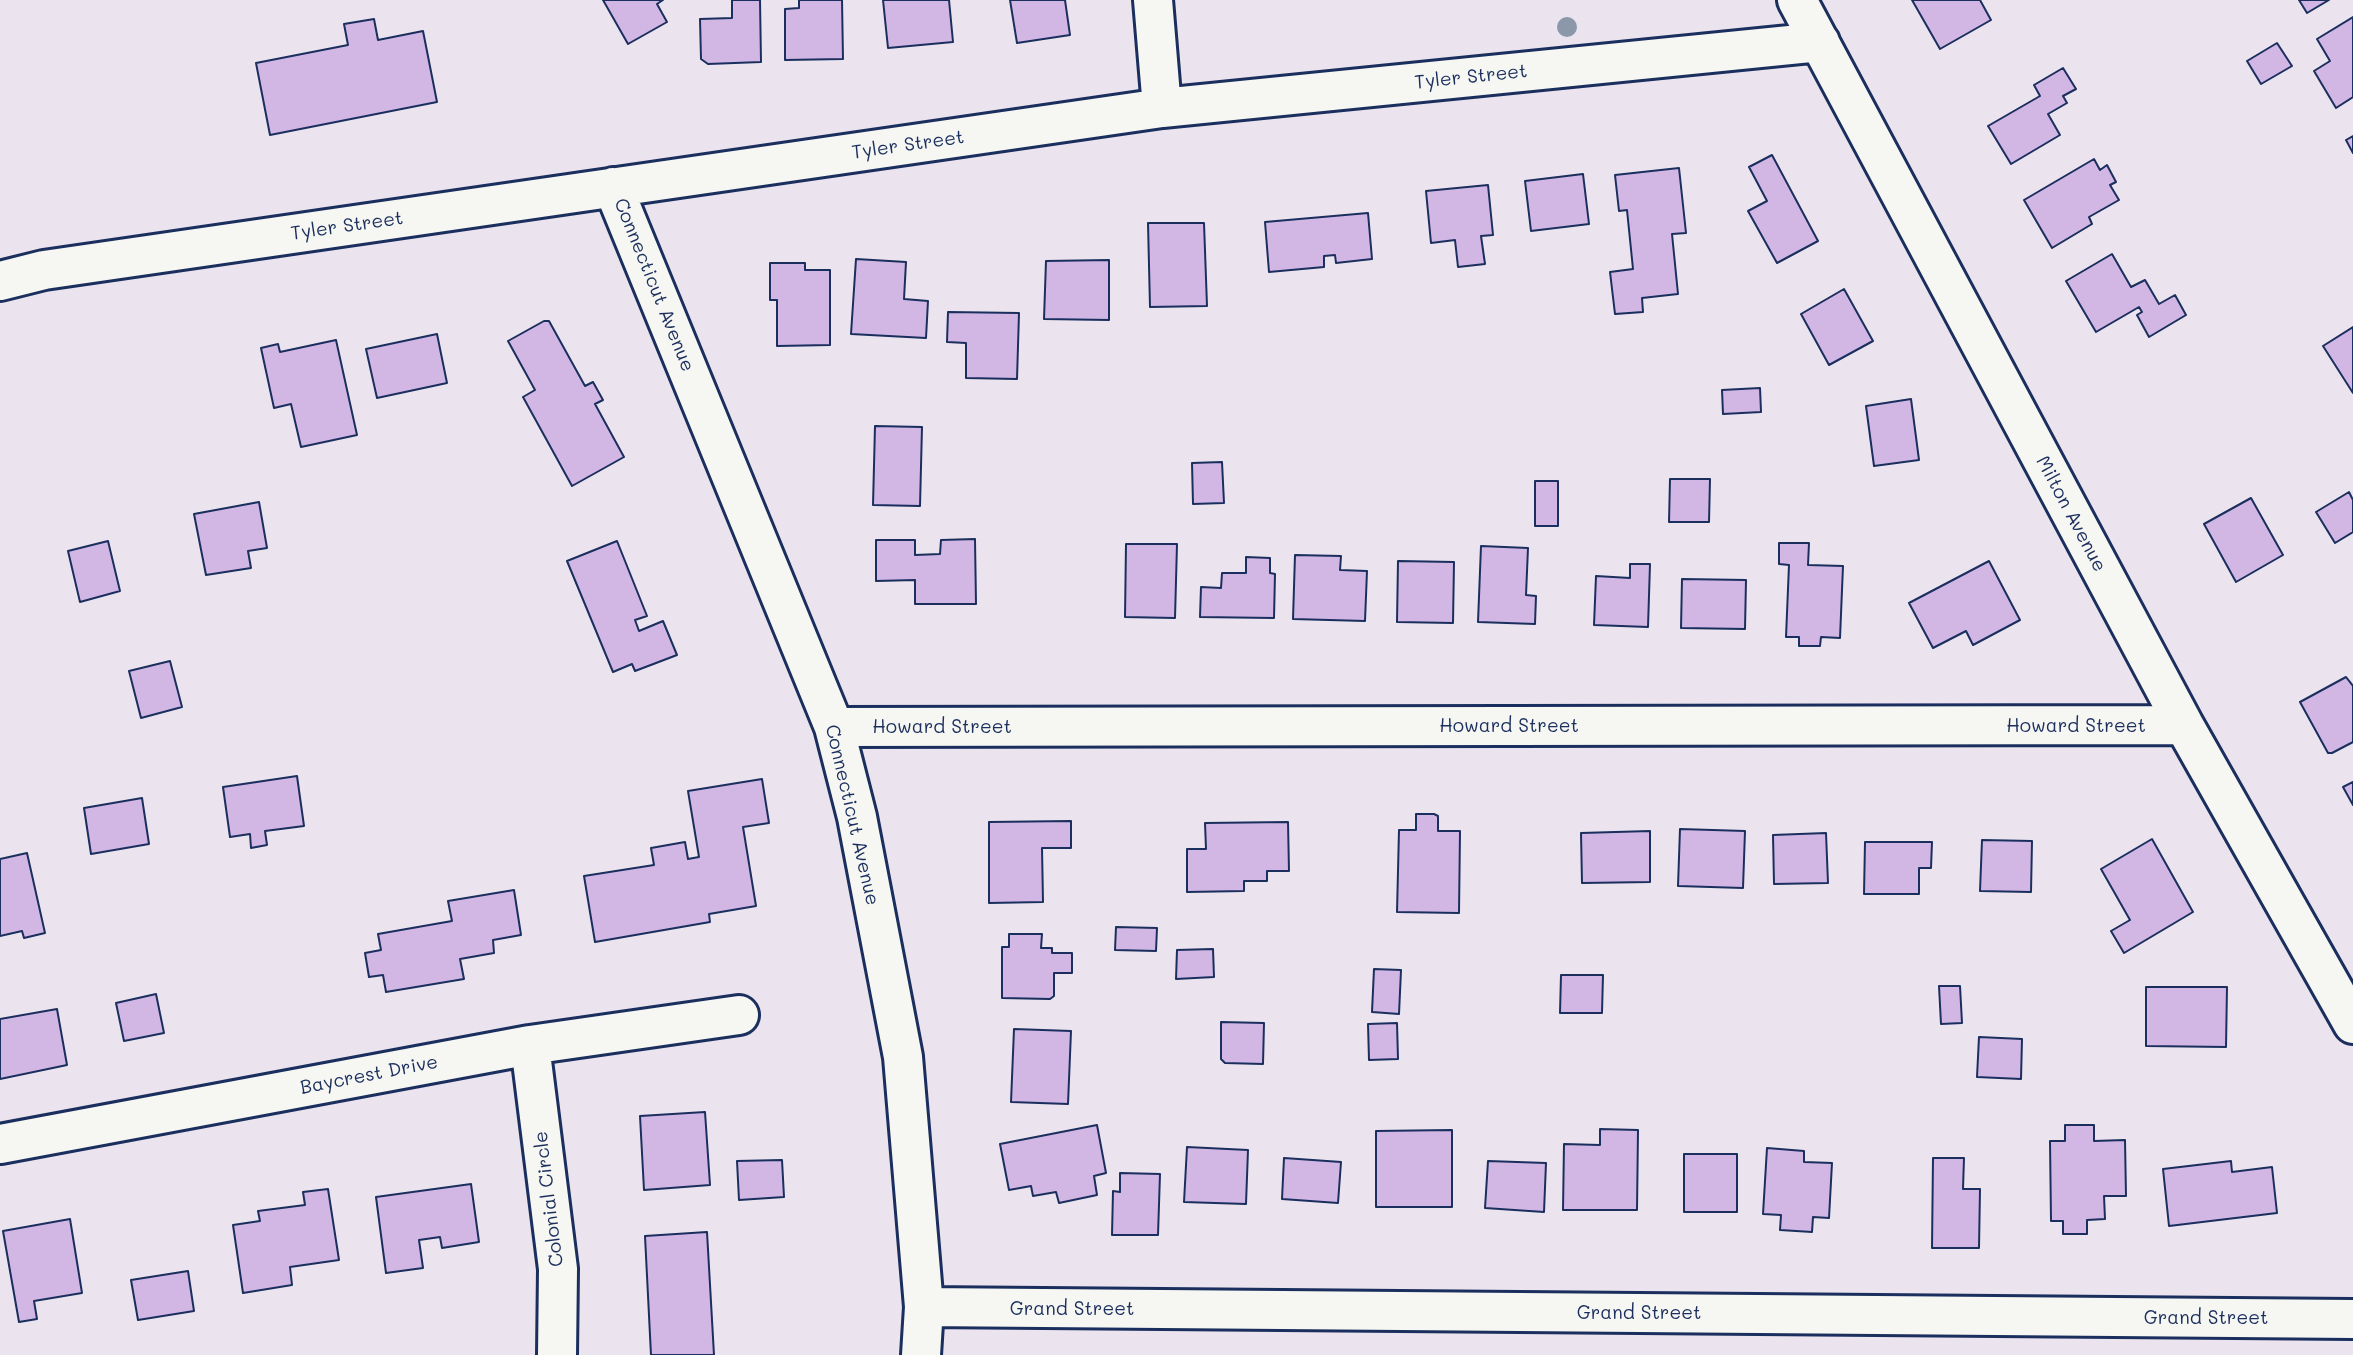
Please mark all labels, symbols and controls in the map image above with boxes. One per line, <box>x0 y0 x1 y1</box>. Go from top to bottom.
street label: Tyler Street <box>1414 60 1528 94</box>
street label: Tyler Street <box>850 126 966 164</box>
street label: Connecticut Avenue <box>609 195 699 375</box>
street label: Tyler Street <box>289 207 405 245</box>
street label: Milton Avenue <box>2031 452 2111 576</box>
street label: Howard Street <box>1439 715 1579 737</box>
street label: Howard Street <box>2006 715 2146 737</box>
street label: Howard Street <box>872 716 1012 738</box>
street label: Connecticut Avenue <box>820 722 884 908</box>
street label: Baycrest Drive <box>298 1050 440 1100</box>
street label: Colonial Circle <box>529 1130 569 1268</box>
street label: Grand Street <box>1010 1298 1134 1320</box>
street label: Grand Street <box>1577 1302 1701 1324</box>
street label: Grand Street <box>2144 1307 2268 1329</box>

